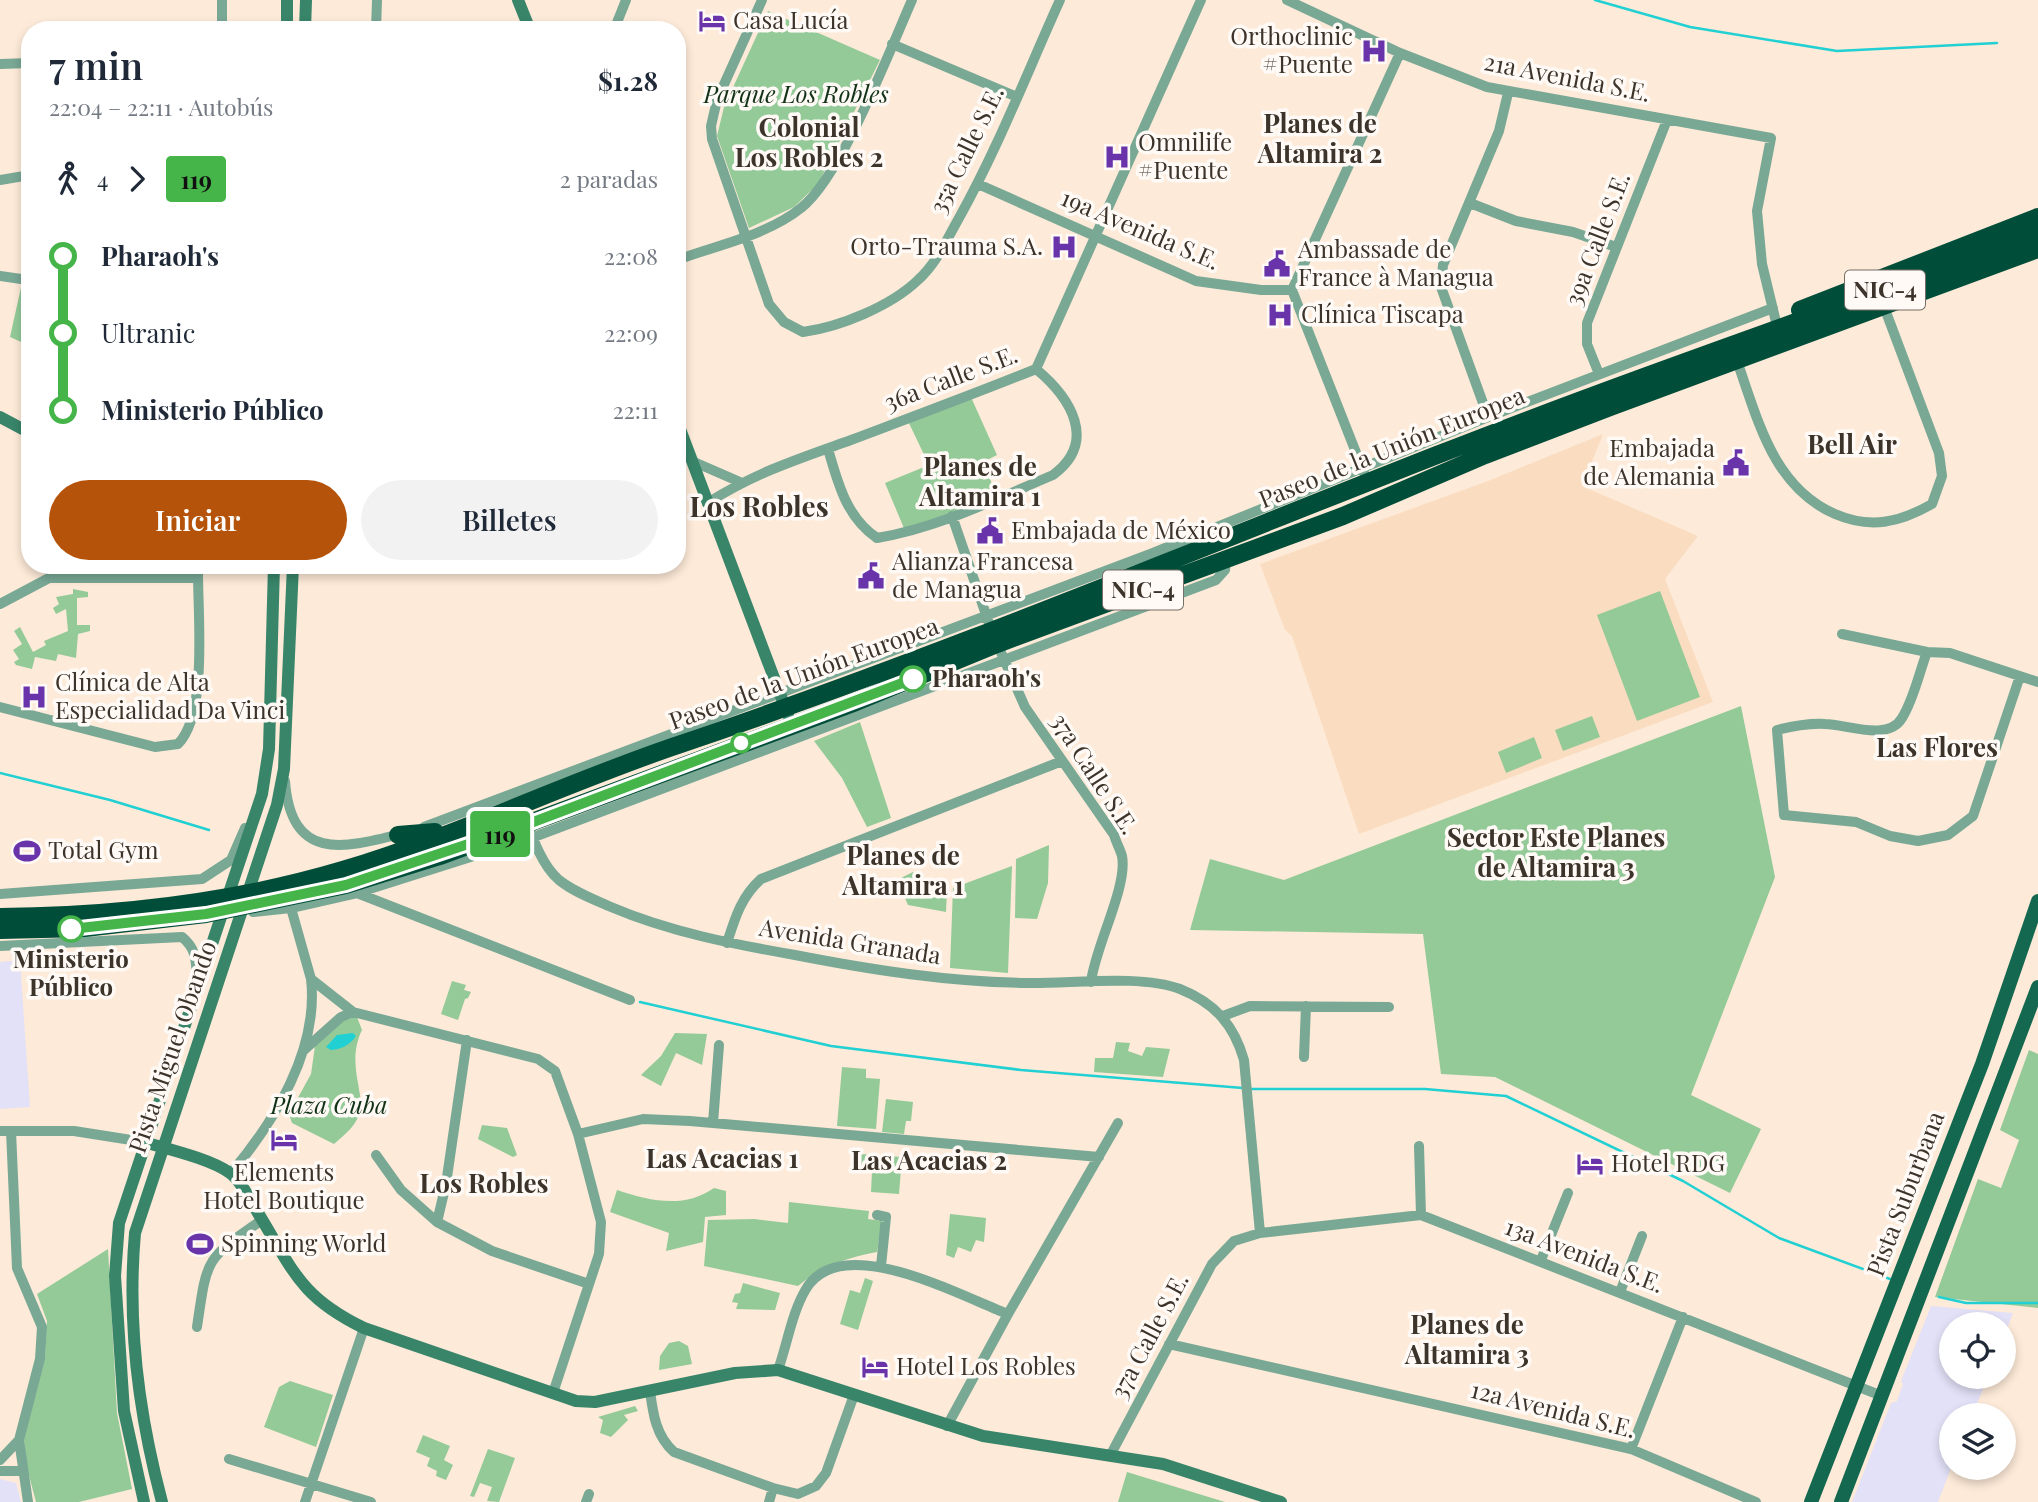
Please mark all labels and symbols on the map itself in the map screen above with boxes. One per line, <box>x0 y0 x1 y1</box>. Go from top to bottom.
place label: Casa Lucía <box>733 3 849 35</box>
hotel icon: Casa Lucía <box>697 6 727 36</box>
place label: Orthoclinic #Puente <box>1230 19 1353 79</box>
hospital icon: Orthoclinic #Puente <box>1359 36 1389 66</box>
street label: 21a Avenida S.E. <box>1482 44 1653 108</box>
park label: Parque Los Robles <box>702 77 889 109</box>
street label: 35a Calle S.E. <box>921 80 1010 218</box>
district label: Planes de Altamira 2 <box>1257 105 1382 170</box>
district label: Colonial Los Robles 2 <box>735 109 883 174</box>
place label: Omnilife #Puente <box>1138 125 1232 185</box>
hospital icon: Omnilife #Puente <box>1102 142 1132 172</box>
street label: 39a Calle S.E. <box>1556 167 1636 310</box>
street label: 19a Avenida S.E. <box>1057 180 1225 276</box>
place label: Orto-Trauma S.A. <box>850 229 1043 261</box>
hospital icon: Orto-Trauma S.A. <box>1049 232 1079 262</box>
place label: Ambassade de France à Managua <box>1297 232 1494 292</box>
public building icon: Ambassade de France à Managua <box>1262 249 1292 279</box>
road number: NIC-4 <box>1845 270 1925 310</box>
place label: Clínica Tiscapa <box>1301 297 1464 329</box>
hospital icon: Clínica Tiscapa <box>1265 300 1295 330</box>
street label: 36a Calle S.E. <box>879 337 1022 417</box>
street label: Paseo de la Unión Europea <box>1253 378 1529 514</box>
district label: Bell Air <box>1807 426 1897 461</box>
place label: Embajada de Alemania <box>1583 431 1715 491</box>
district label: Planes de Altamira 1 <box>918 448 1041 513</box>
public building icon: Embajada de Alemania <box>1721 448 1751 478</box>
district label: Los Robles <box>689 487 829 524</box>
place label: Embajada de México <box>1011 513 1231 545</box>
public building icon: Embajada de México <box>975 516 1005 546</box>
place label: Alianza Francesa de Managua <box>891 544 1074 604</box>
public building icon: Alianza Francesa de Managua <box>856 561 886 591</box>
road number: NIC-4 <box>1103 570 1183 610</box>
street label: Paseo de la Unión Europea <box>664 608 942 736</box>
place label: Pharaoh's <box>932 661 1041 693</box>
place label: Clínica de Alta Especialidad Da Vinci <box>55 665 285 725</box>
marker: Pharaoh's <box>900 666 926 692</box>
hospital icon: Clínica de Alta Especialidad Da Vinci <box>19 682 49 712</box>
street label: 37a Calle S.E. <box>1045 706 1147 839</box>
district label: Las Flores <box>1876 729 1998 764</box>
unlabelled marker <box>731 733 751 753</box>
line badge: 119 <box>460 811 540 857</box>
district label: Sector Este Planes de Altamira 3 <box>1447 819 1665 884</box>
place label: Total Gym <box>48 833 158 865</box>
sports icon: Total Gym <box>12 836 42 866</box>
district label: Planes de Altamira 1 <box>841 837 964 902</box>
street label: Avenida Granada <box>756 910 943 970</box>
marker: Ministerio Público <box>58 916 84 942</box>
street label: Pista Miguel Obando <box>120 936 222 1157</box>
place label: Ministerio Público <box>13 942 129 1002</box>
park label: Plaza Cuba <box>270 1088 387 1120</box>
street label: Pista Suburbana <box>1858 1106 1950 1280</box>
hotel icon: Elements Hotel Boutique <box>269 1125 299 1155</box>
district label: Las Acacias 1 <box>646 1140 798 1175</box>
district label: Las Acacias 2 <box>851 1142 1007 1177</box>
place label: Hotel RDG <box>1611 1146 1725 1178</box>
hotel icon: Hotel RDG <box>1575 1149 1605 1179</box>
place label: Elements Hotel Boutique <box>203 1155 365 1215</box>
district label: Los Robles <box>419 1165 549 1200</box>
street label: 13a Avenida S.E. <box>1501 1209 1669 1299</box>
place label: Spinning World <box>221 1226 387 1258</box>
sports icon: Spinning World <box>185 1229 215 1259</box>
street label: 37a Calle S.E. <box>1102 1267 1195 1403</box>
district label: Planes de Altamira 3 <box>1404 1306 1529 1371</box>
place label: Hotel Los Robles <box>896 1349 1076 1381</box>
hotel icon: Hotel Los Robles <box>860 1352 890 1382</box>
street label: 12a Avenida S.E. <box>1468 1372 1639 1444</box>

